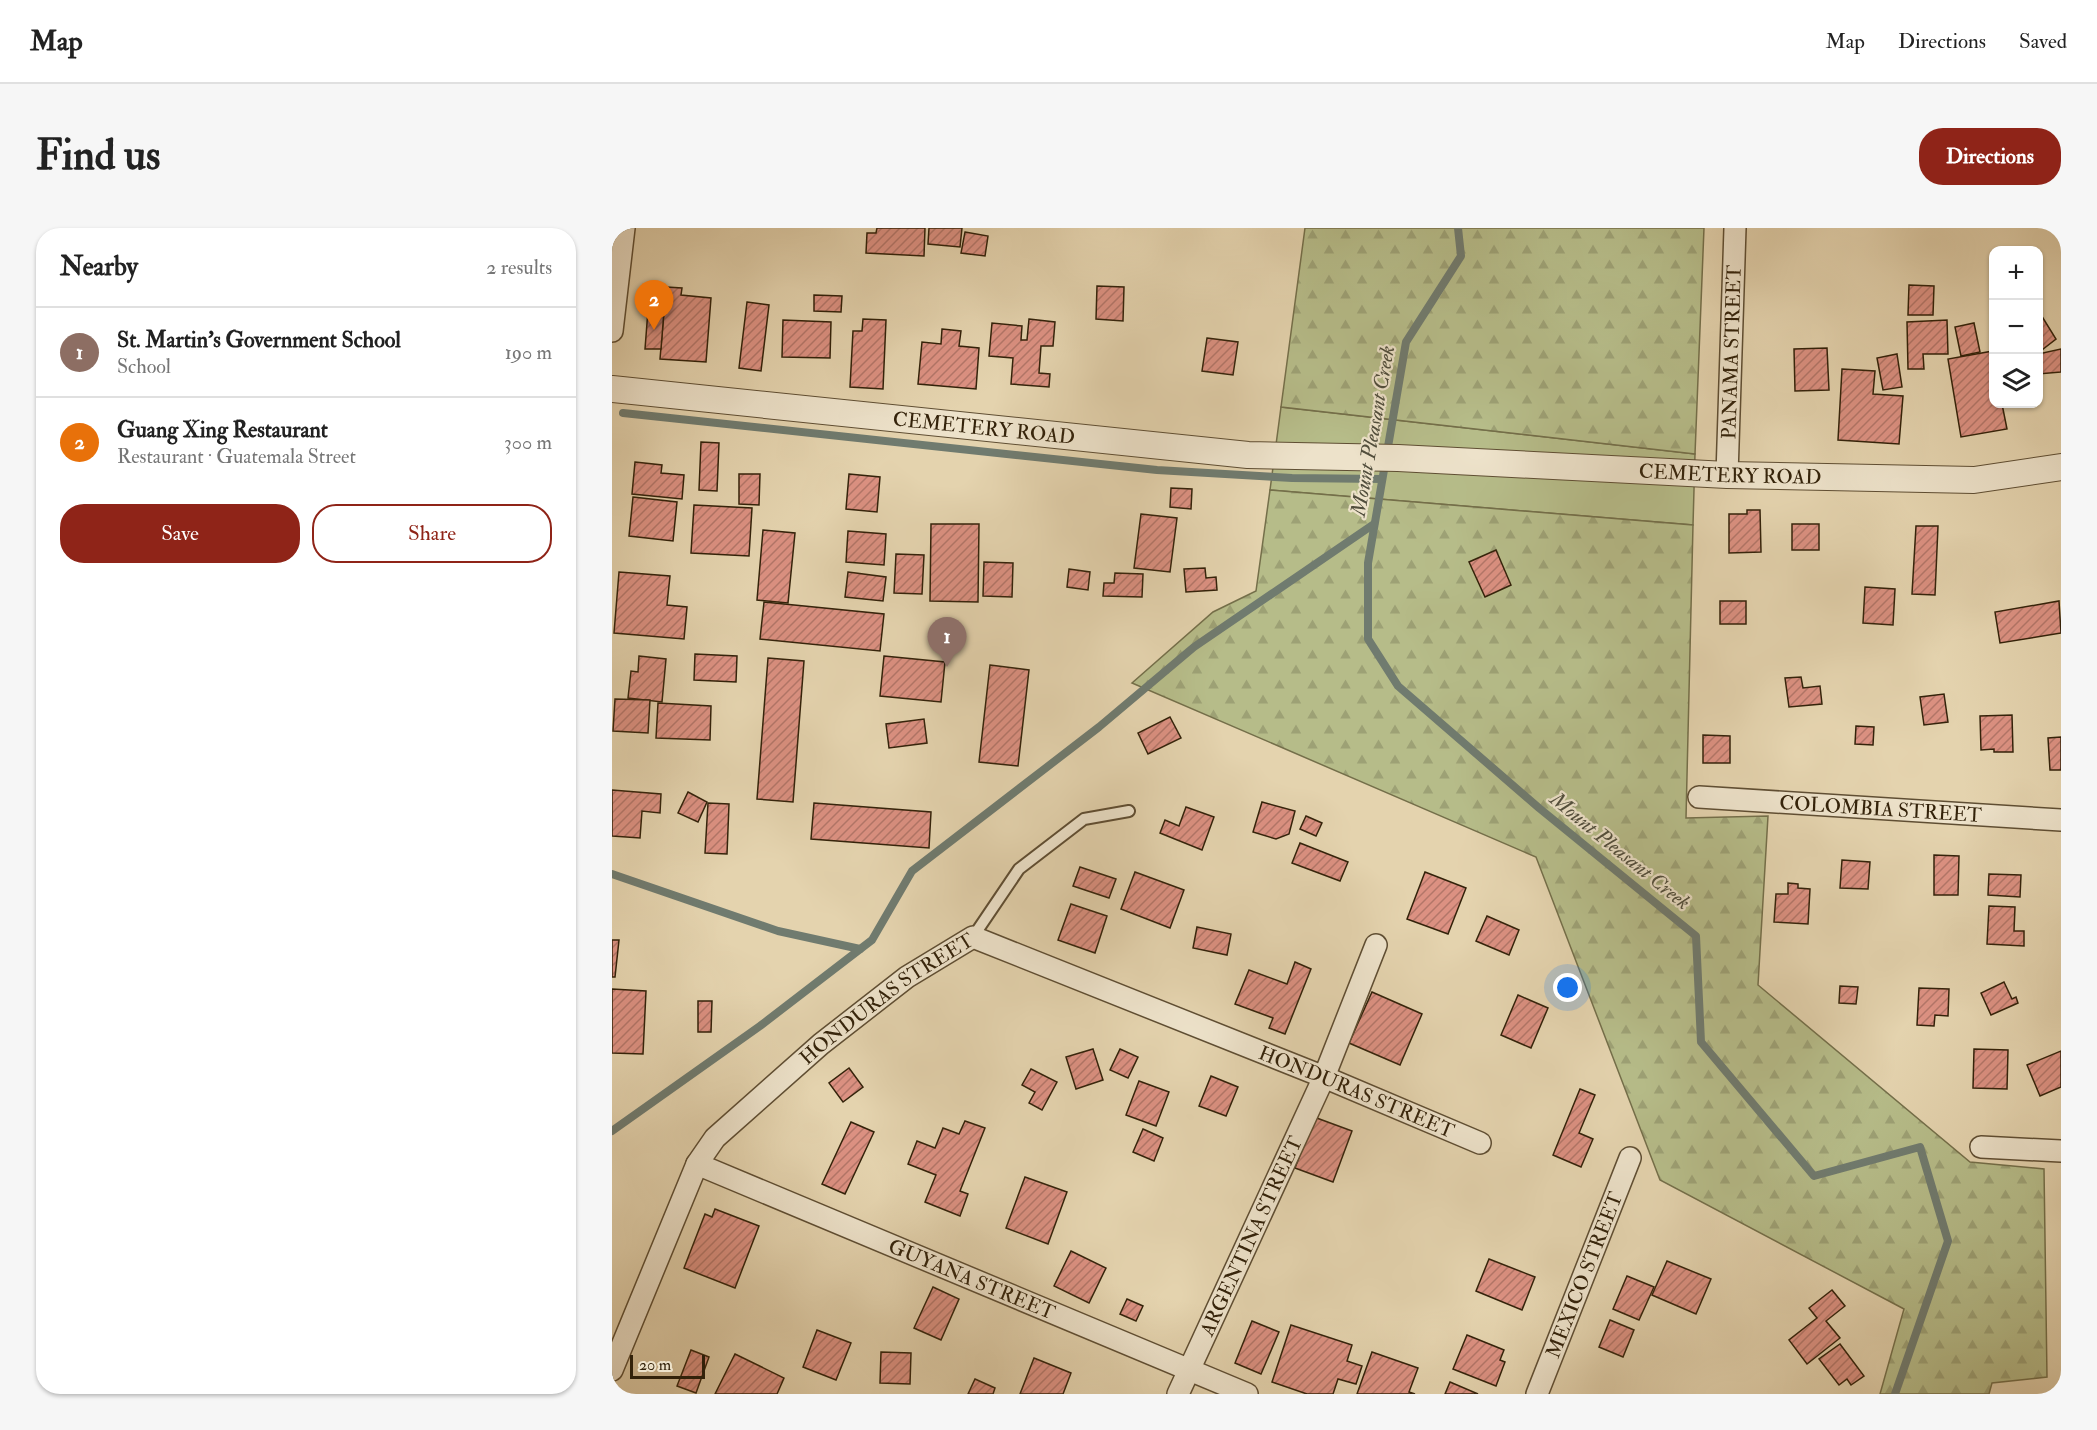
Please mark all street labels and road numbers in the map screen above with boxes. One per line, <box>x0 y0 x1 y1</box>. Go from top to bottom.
street label: PANAMA STREET <box>1716 264 1746 440</box>
street label: CEMETERY ROAD <box>892 406 1076 449</box>
street label: CEMETERY ROAD <box>1638 458 1822 489</box>
street label: COLOMBIA STREET <box>1779 790 1983 827</box>
street label: HONDURAS STREET <box>794 927 978 1070</box>
street label: HONDURAS STREET <box>1255 1040 1458 1143</box>
street label: ARGENTINA STREET <box>1194 1132 1308 1341</box>
street label: MEXICO STREET <box>1540 1188 1628 1362</box>
street label: GUYANA STREET <box>885 1233 1059 1325</box>

